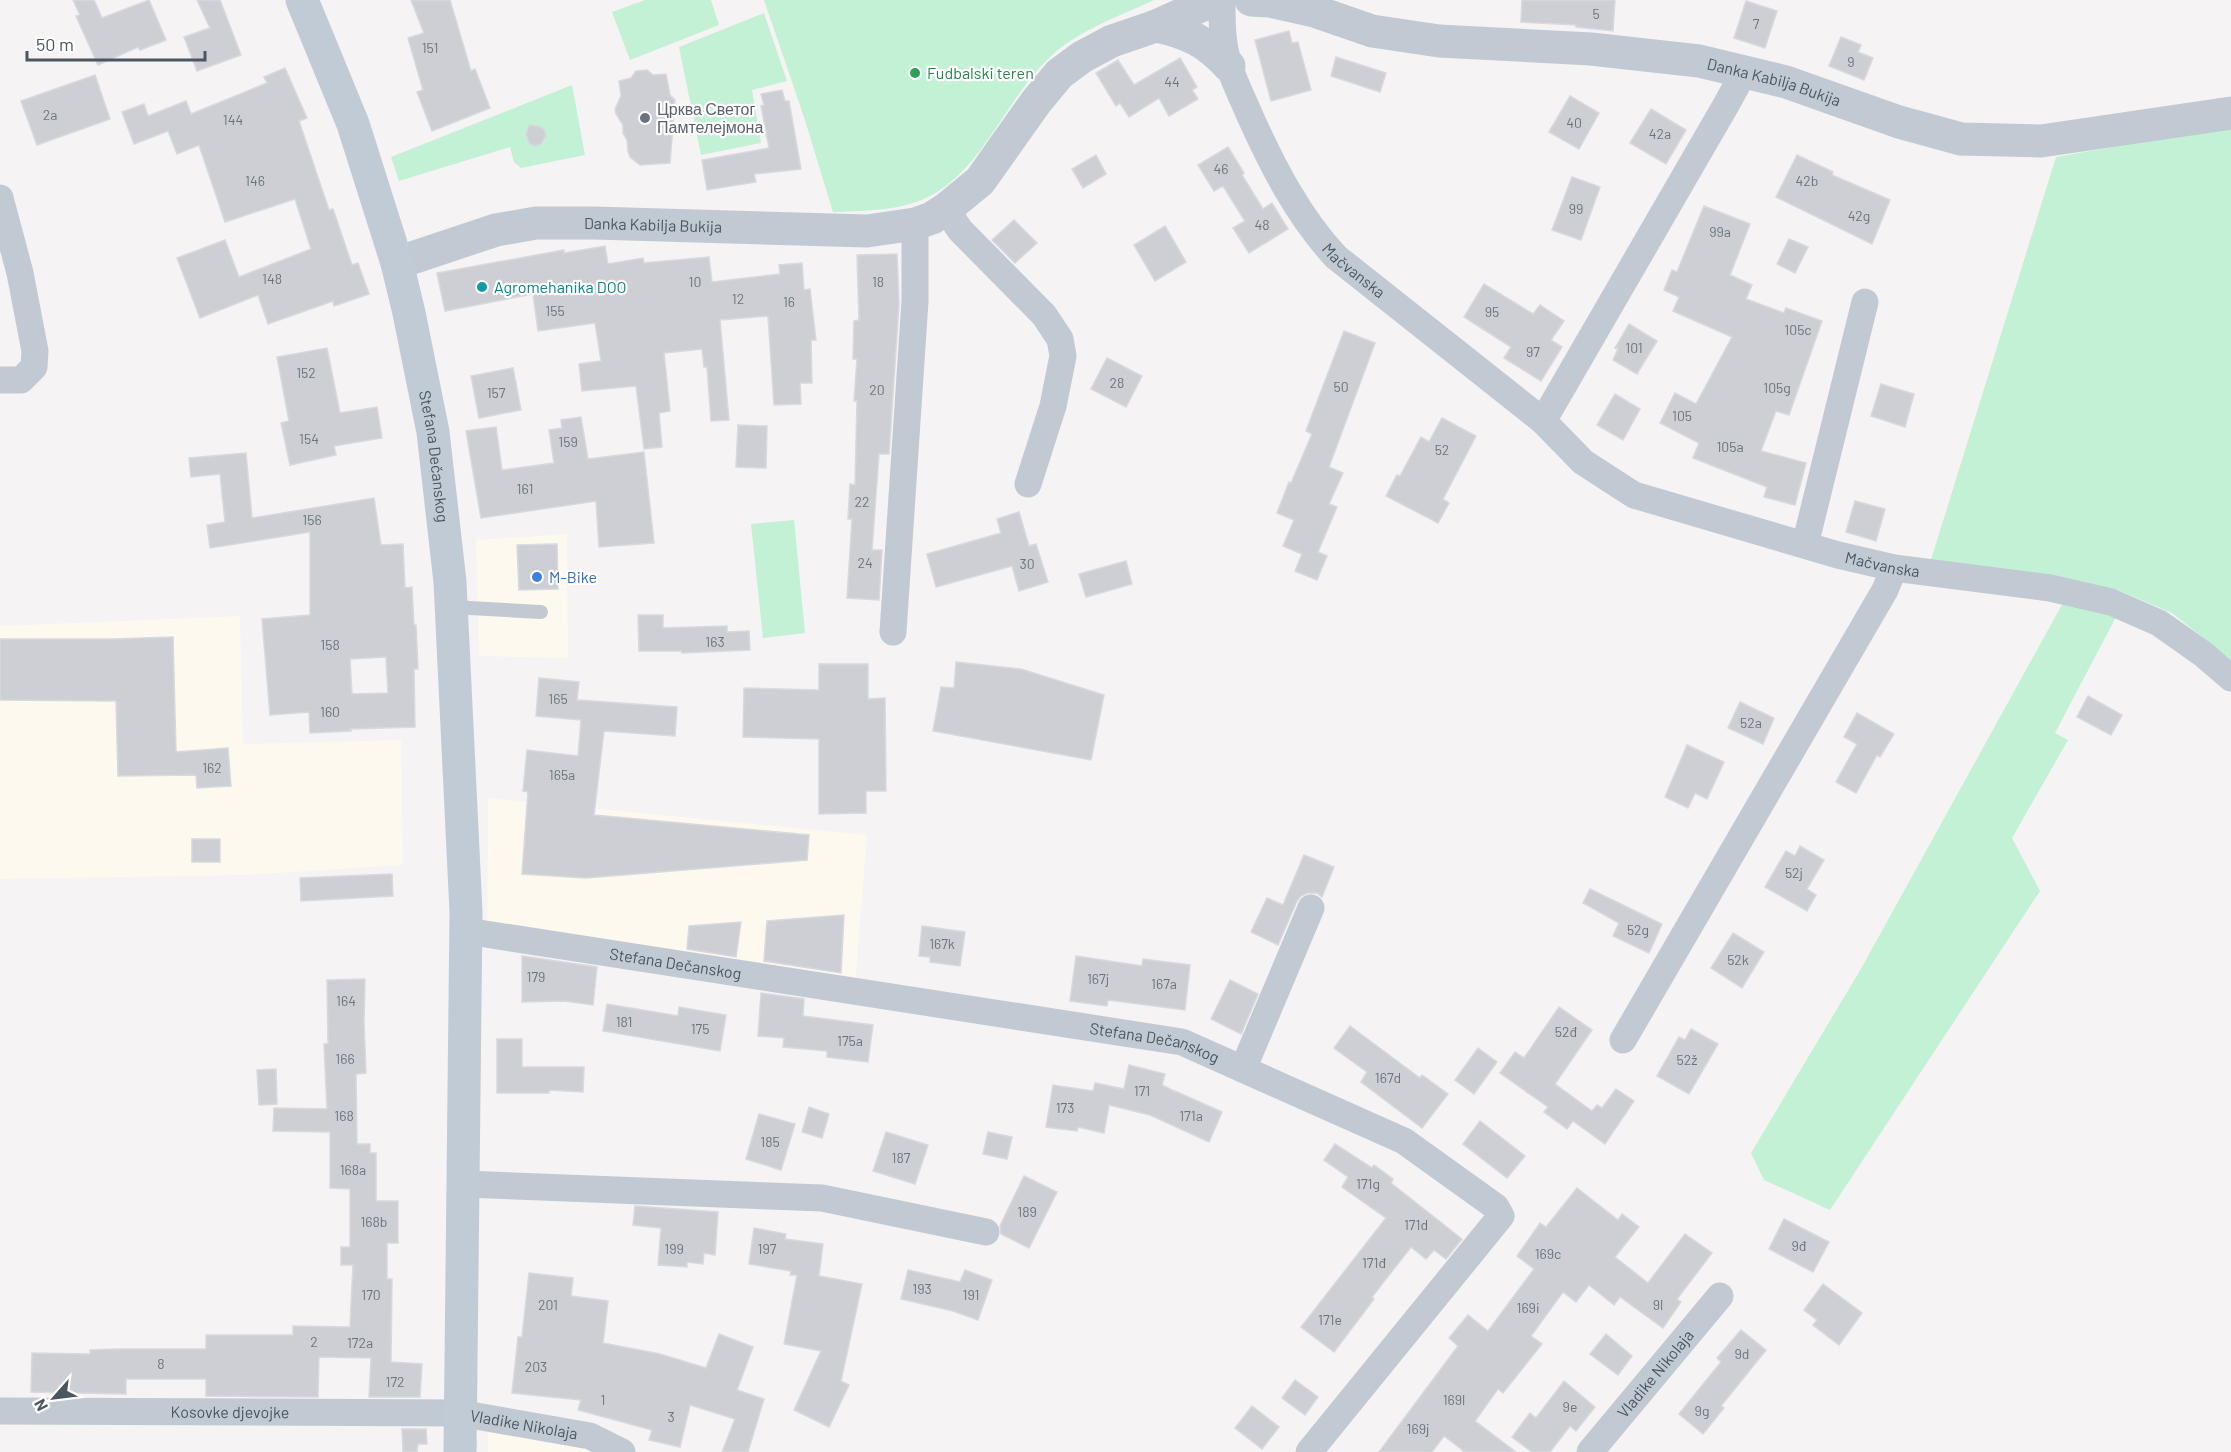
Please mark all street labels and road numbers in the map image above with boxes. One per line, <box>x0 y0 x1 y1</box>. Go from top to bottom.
street label: Danka Kabilja Bukija <box>1705 53 1844 110</box>
street label: Danka Kabilja Bukija <box>584 213 722 236</box>
street label: Mačvanska <box>1319 239 1389 301</box>
street label: Stefana Dečanskog <box>416 389 453 523</box>
street label: Mačvanska <box>1843 547 1921 580</box>
street label: Stefana Dečanskog <box>608 943 743 983</box>
street label: Stefana Dečanskog <box>1089 1018 1223 1067</box>
street label: Vladike Nikolaja <box>1613 1325 1697 1421</box>
street label: Kosovke djevojke <box>171 1402 289 1421</box>
street label: Vladike Nikolaja <box>469 1405 579 1443</box>

